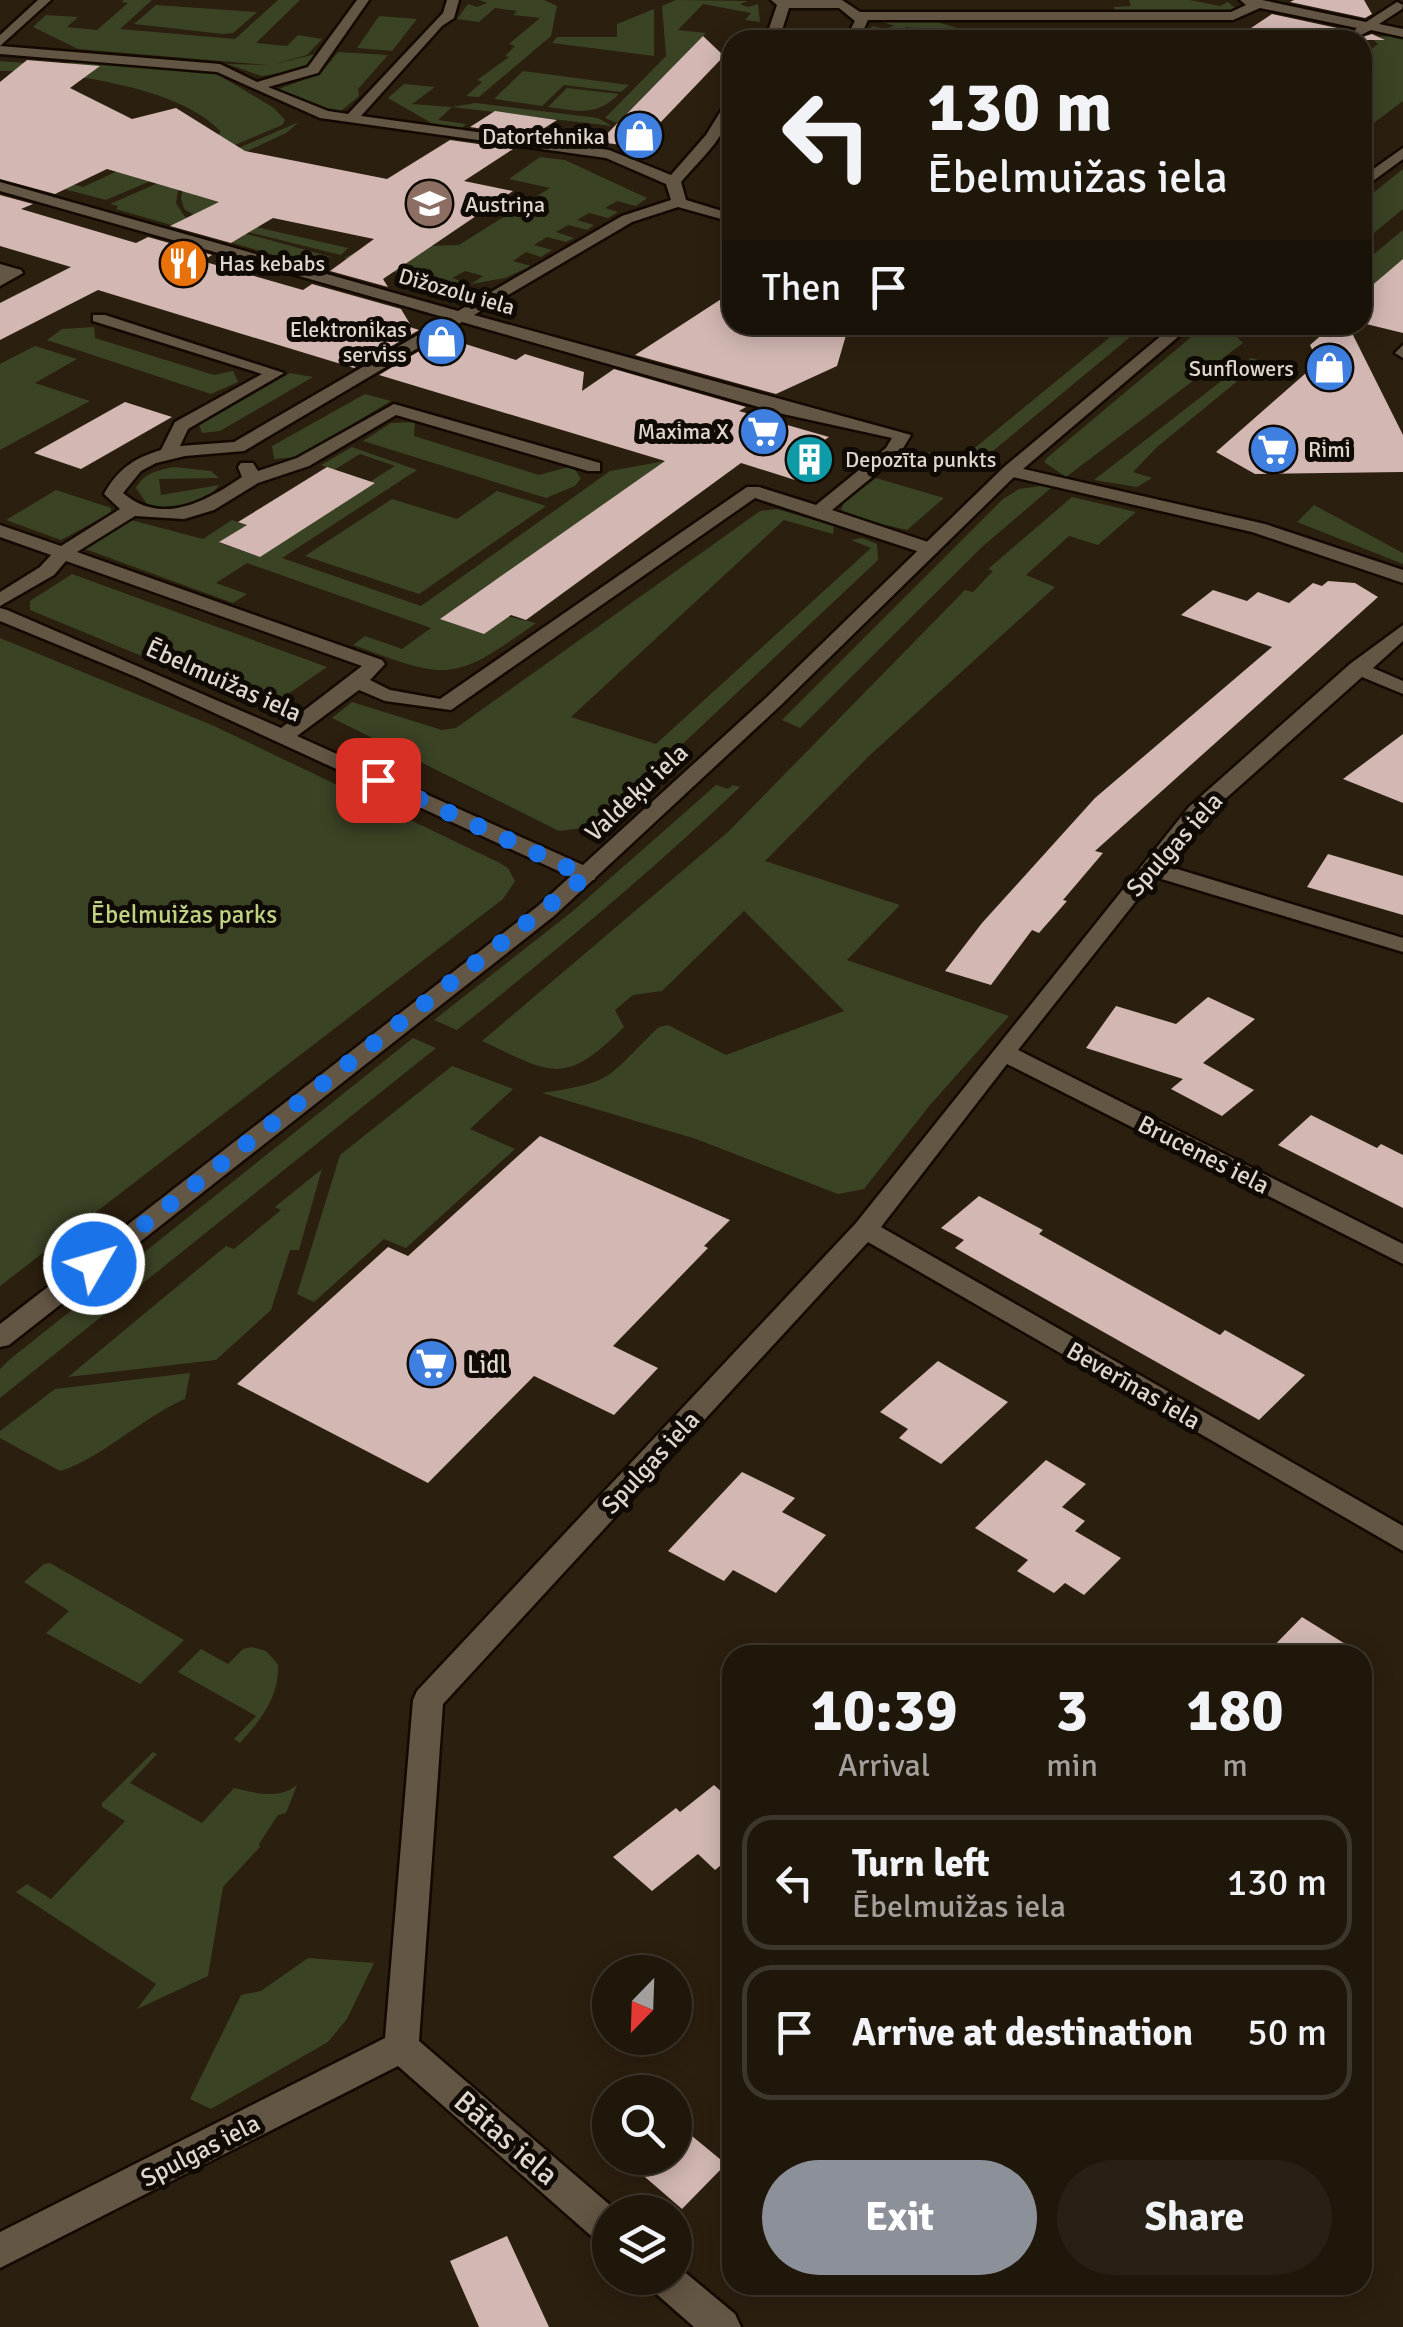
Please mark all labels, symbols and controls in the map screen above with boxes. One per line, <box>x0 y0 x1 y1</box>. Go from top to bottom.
text: 130 m <box>927 64 1112 150</box>
icon: left <box>762 70 892 200</box>
shop icon: Datortehnika <box>614 110 666 162</box>
place label: Datortehnika <box>482 123 605 150</box>
text: Ēbelmuižas iela <box>927 150 1228 205</box>
school or university icon: Austriņa <box>404 178 456 230</box>
place label: Austriņa <box>465 191 545 218</box>
restaurant icon: Has kebabs <box>158 237 210 289</box>
place label: Has kebabs <box>219 250 325 277</box>
icon: arrive <box>861 260 916 315</box>
street label: Dižozolu iela <box>396 262 518 321</box>
text: Then <box>762 264 841 311</box>
place label: Elektronikas serviss <box>290 316 407 368</box>
shop icon: Elektronikas serviss <box>416 316 468 368</box>
shop icon: Sunflowers <box>1303 342 1355 394</box>
place label: Sunflowers <box>1189 355 1294 382</box>
supermarket icon: Maxima X <box>738 405 790 457</box>
place label: Maxima X <box>637 418 729 445</box>
supermarket icon: Rimi <box>1247 423 1299 475</box>
building icon: Depozīta punkts <box>784 433 836 485</box>
place label: Rimi <box>1308 436 1351 463</box>
place label: Depozīta punkts <box>845 446 996 473</box>
street label: Ēbelmuižas iela <box>141 632 306 729</box>
street label: Valdeķu iela <box>578 737 694 848</box>
pin <box>336 738 421 823</box>
icon: arrive <box>351 753 406 808</box>
street label: Spulgas iela <box>1119 786 1229 903</box>
park label: Ēbelmuižas parks <box>91 899 277 930</box>
street label: Brucenes iela <box>1133 1108 1275 1201</box>
position arrow <box>42 1212 146 1316</box>
street label: Beverīnas iela <box>1061 1335 1206 1436</box>
supermarket icon: Lidl <box>406 1338 458 1390</box>
place label: Lidl <box>467 1349 507 1380</box>
street label: Spulgas iela <box>595 1404 706 1520</box>
text: 10:39 <box>810 1674 958 1748</box>
text: 3 <box>1056 1674 1088 1748</box>
text: 180 <box>1186 1674 1284 1748</box>
text: Arrival <box>838 1746 930 1785</box>
text: min <box>1046 1746 1098 1785</box>
text: m <box>1222 1746 1248 1785</box>
text: Turn left <box>852 1840 990 1887</box>
icon: left <box>767 1855 822 1910</box>
text: 130 m <box>1227 1859 1327 1906</box>
text: Ēbelmuižas iela <box>852 1887 1066 1926</box>
north arrow <box>592 1955 692 2055</box>
map controls <box>592 1955 692 2295</box>
icon: arrive <box>767 2005 822 2060</box>
text: Arrive at destination <box>852 2009 1193 2056</box>
text: 50 m <box>1247 2009 1327 2056</box>
button: search <box>592 2075 692 2175</box>
street label: Bātas iela <box>446 2083 565 2194</box>
street label: Spulgas iela <box>135 2107 265 2194</box>
button: Exit <box>762 2160 1037 2275</box>
button: Share <box>1057 2160 1332 2275</box>
button: layers <box>592 2195 692 2295</box>

